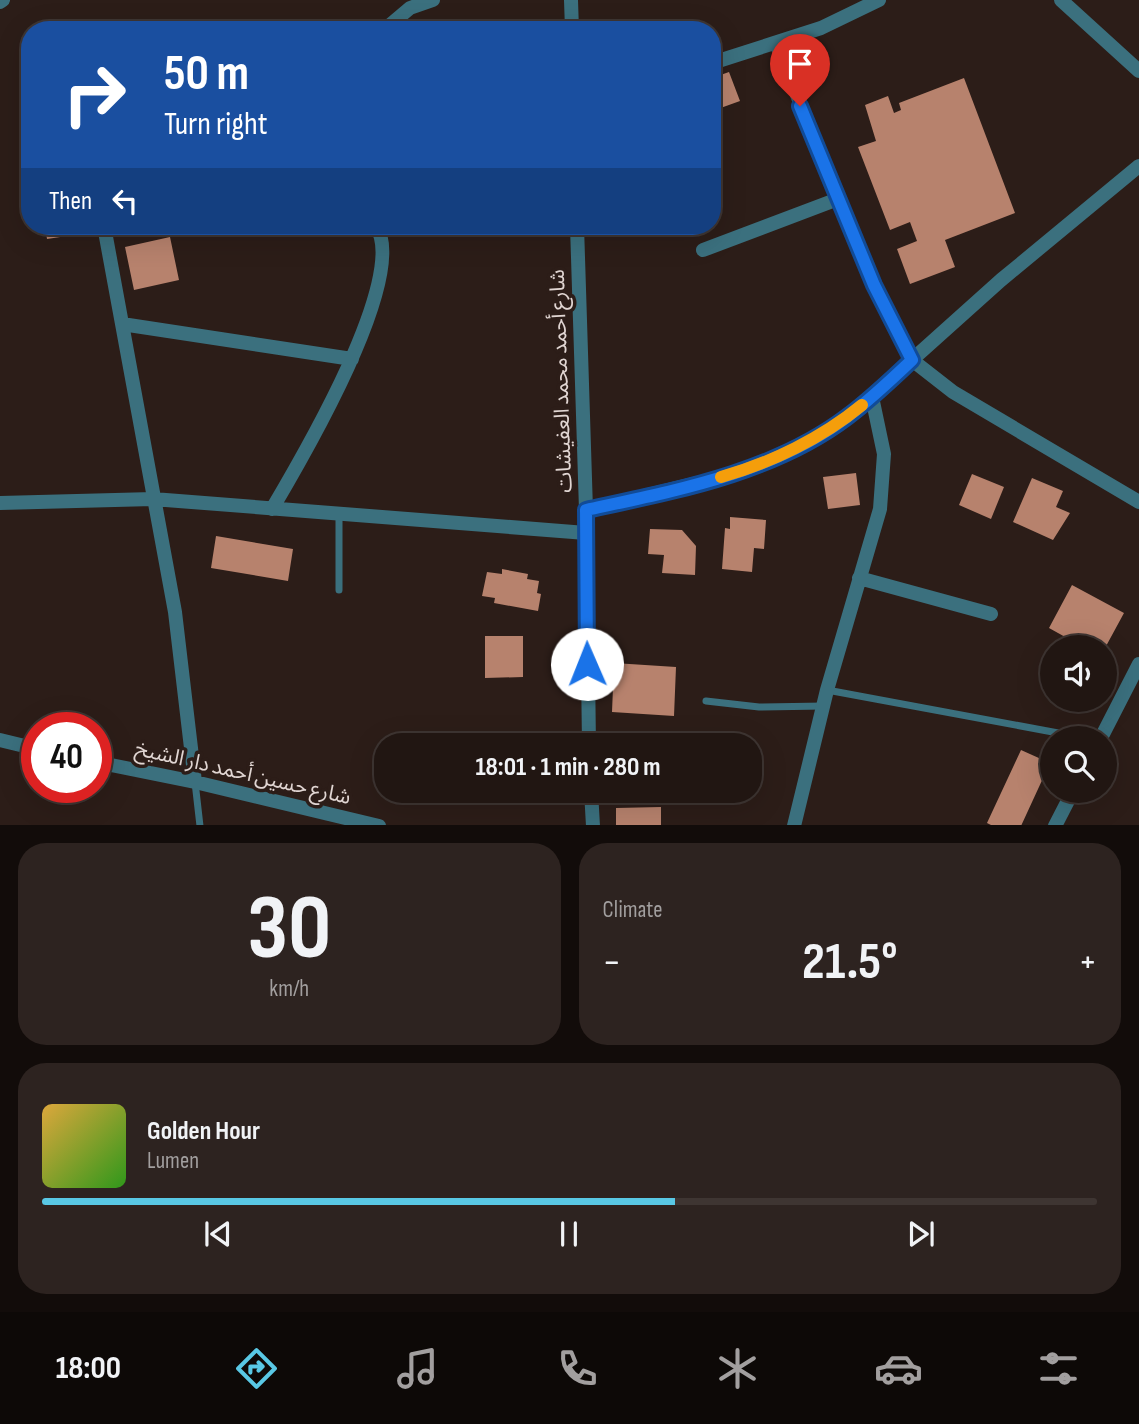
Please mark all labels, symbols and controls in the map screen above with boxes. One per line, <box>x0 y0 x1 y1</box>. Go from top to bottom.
pin <box>770 34 830 106</box>
text: 50 m <box>164 45 249 104</box>
icon: arrive <box>781 45 819 83</box>
icon: right <box>49 49 140 140</box>
text: Turn right <box>164 105 268 144</box>
icon: left <box>106 182 144 220</box>
text: Then <box>49 186 92 217</box>
street label: شارع أحمد محمد العفيشات <box>544 269 579 493</box>
position arrow <box>550 627 624 701</box>
map controls <box>1040 635 1117 803</box>
button: sound <box>1040 635 1117 712</box>
speed limit sign: 40 <box>21 712 112 803</box>
button: search <box>1040 726 1117 803</box>
street label: شارع حسين أحمد دار الشيخ <box>132 735 354 812</box>
text: 18:01 · 1 min · 280 m <box>475 752 661 783</box>
text: 30 <box>247 875 331 984</box>
text: Climate <box>603 896 662 924</box>
text: 21.5° <box>802 931 897 994</box>
text: − <box>603 940 621 985</box>
text: + <box>1078 940 1097 985</box>
text: km/h <box>269 975 309 1003</box>
text: Golden Hour <box>147 1116 260 1147</box>
text: Lumen <box>147 1147 199 1175</box>
icon: previous <box>199 1215 237 1253</box>
icon: pause <box>550 1215 588 1253</box>
icon: next <box>902 1215 940 1253</box>
icon: directions <box>232 1344 281 1393</box>
icon: music <box>393 1344 442 1393</box>
icon: phone <box>553 1344 602 1393</box>
icon: climate <box>713 1344 762 1393</box>
icon: car <box>874 1344 923 1393</box>
icon: filters <box>1034 1344 1083 1393</box>
text: 18:00 <box>56 1349 121 1388</box>

